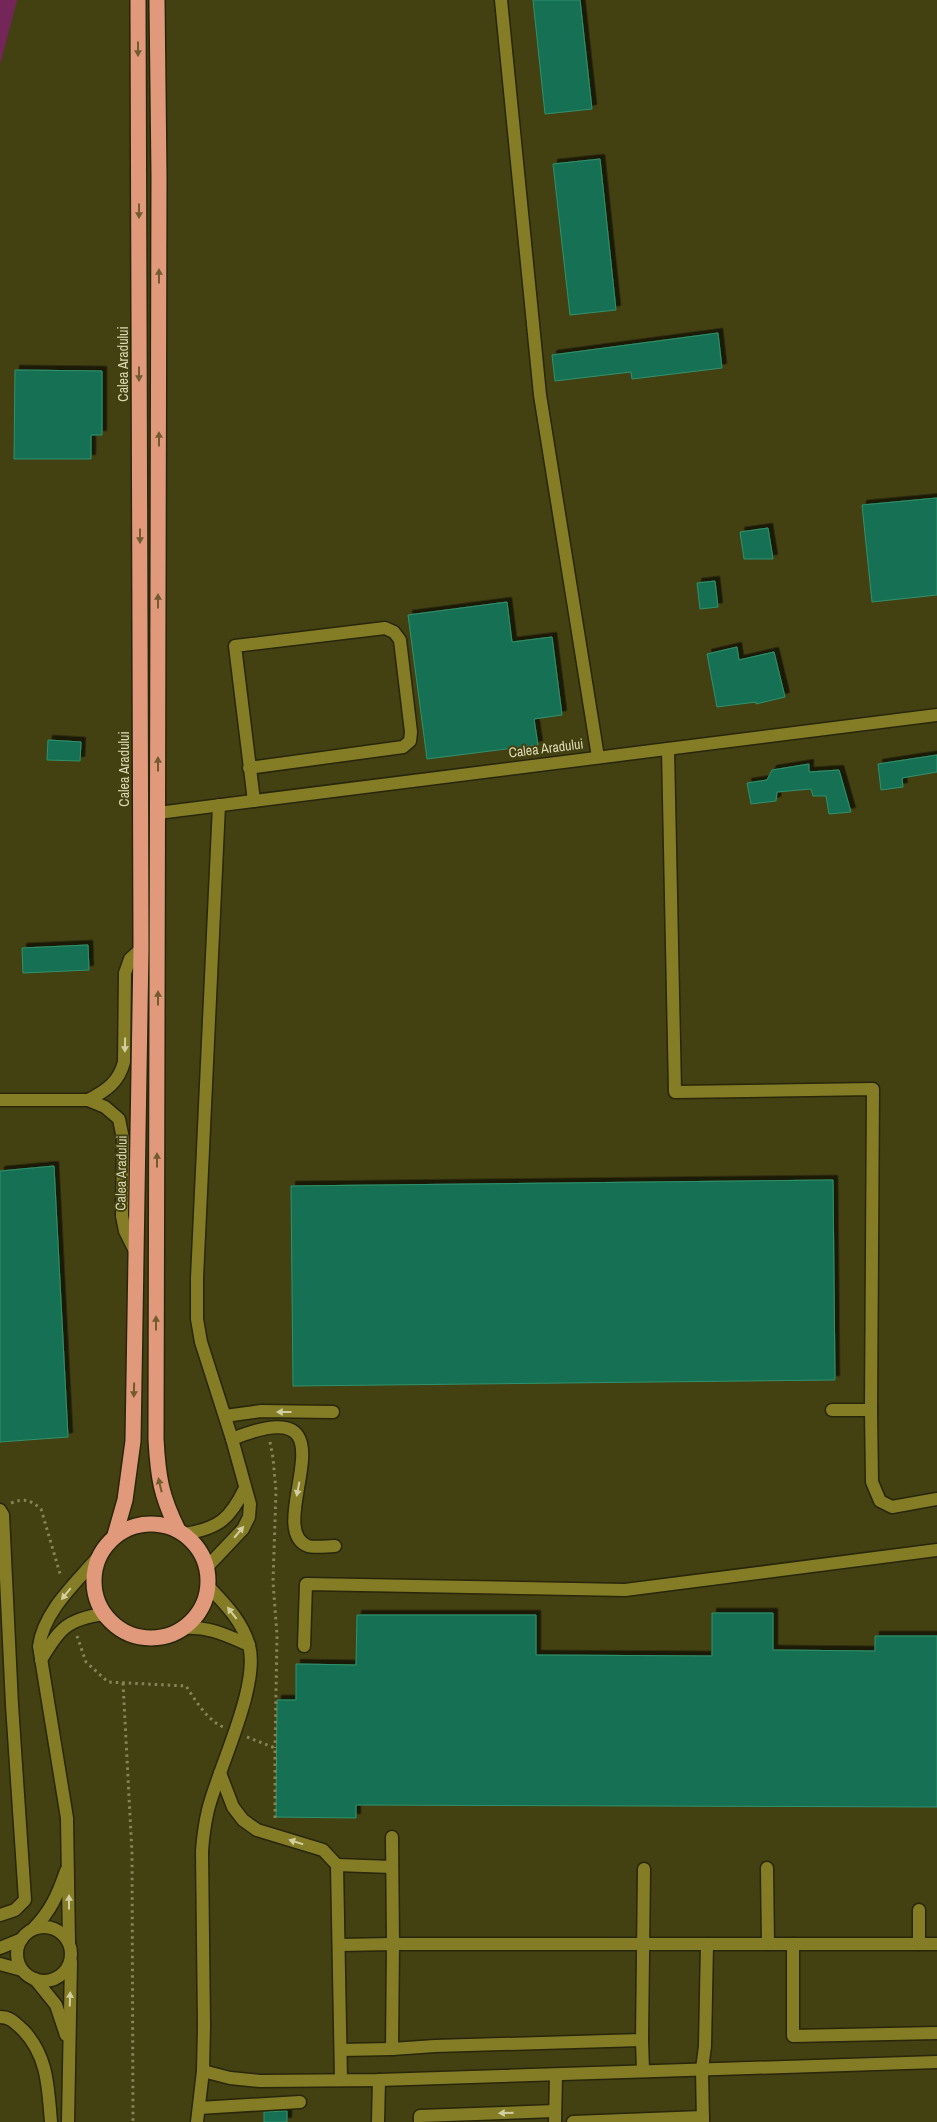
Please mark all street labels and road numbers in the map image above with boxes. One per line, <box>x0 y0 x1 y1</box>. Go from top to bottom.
street label: Calea Aradului <box>114 326 132 402</box>
street label: Calea Aradului <box>115 731 133 807</box>
street label: Calea Aradului <box>508 734 584 762</box>
street label: Calea Aradului <box>111 1135 131 1211</box>

